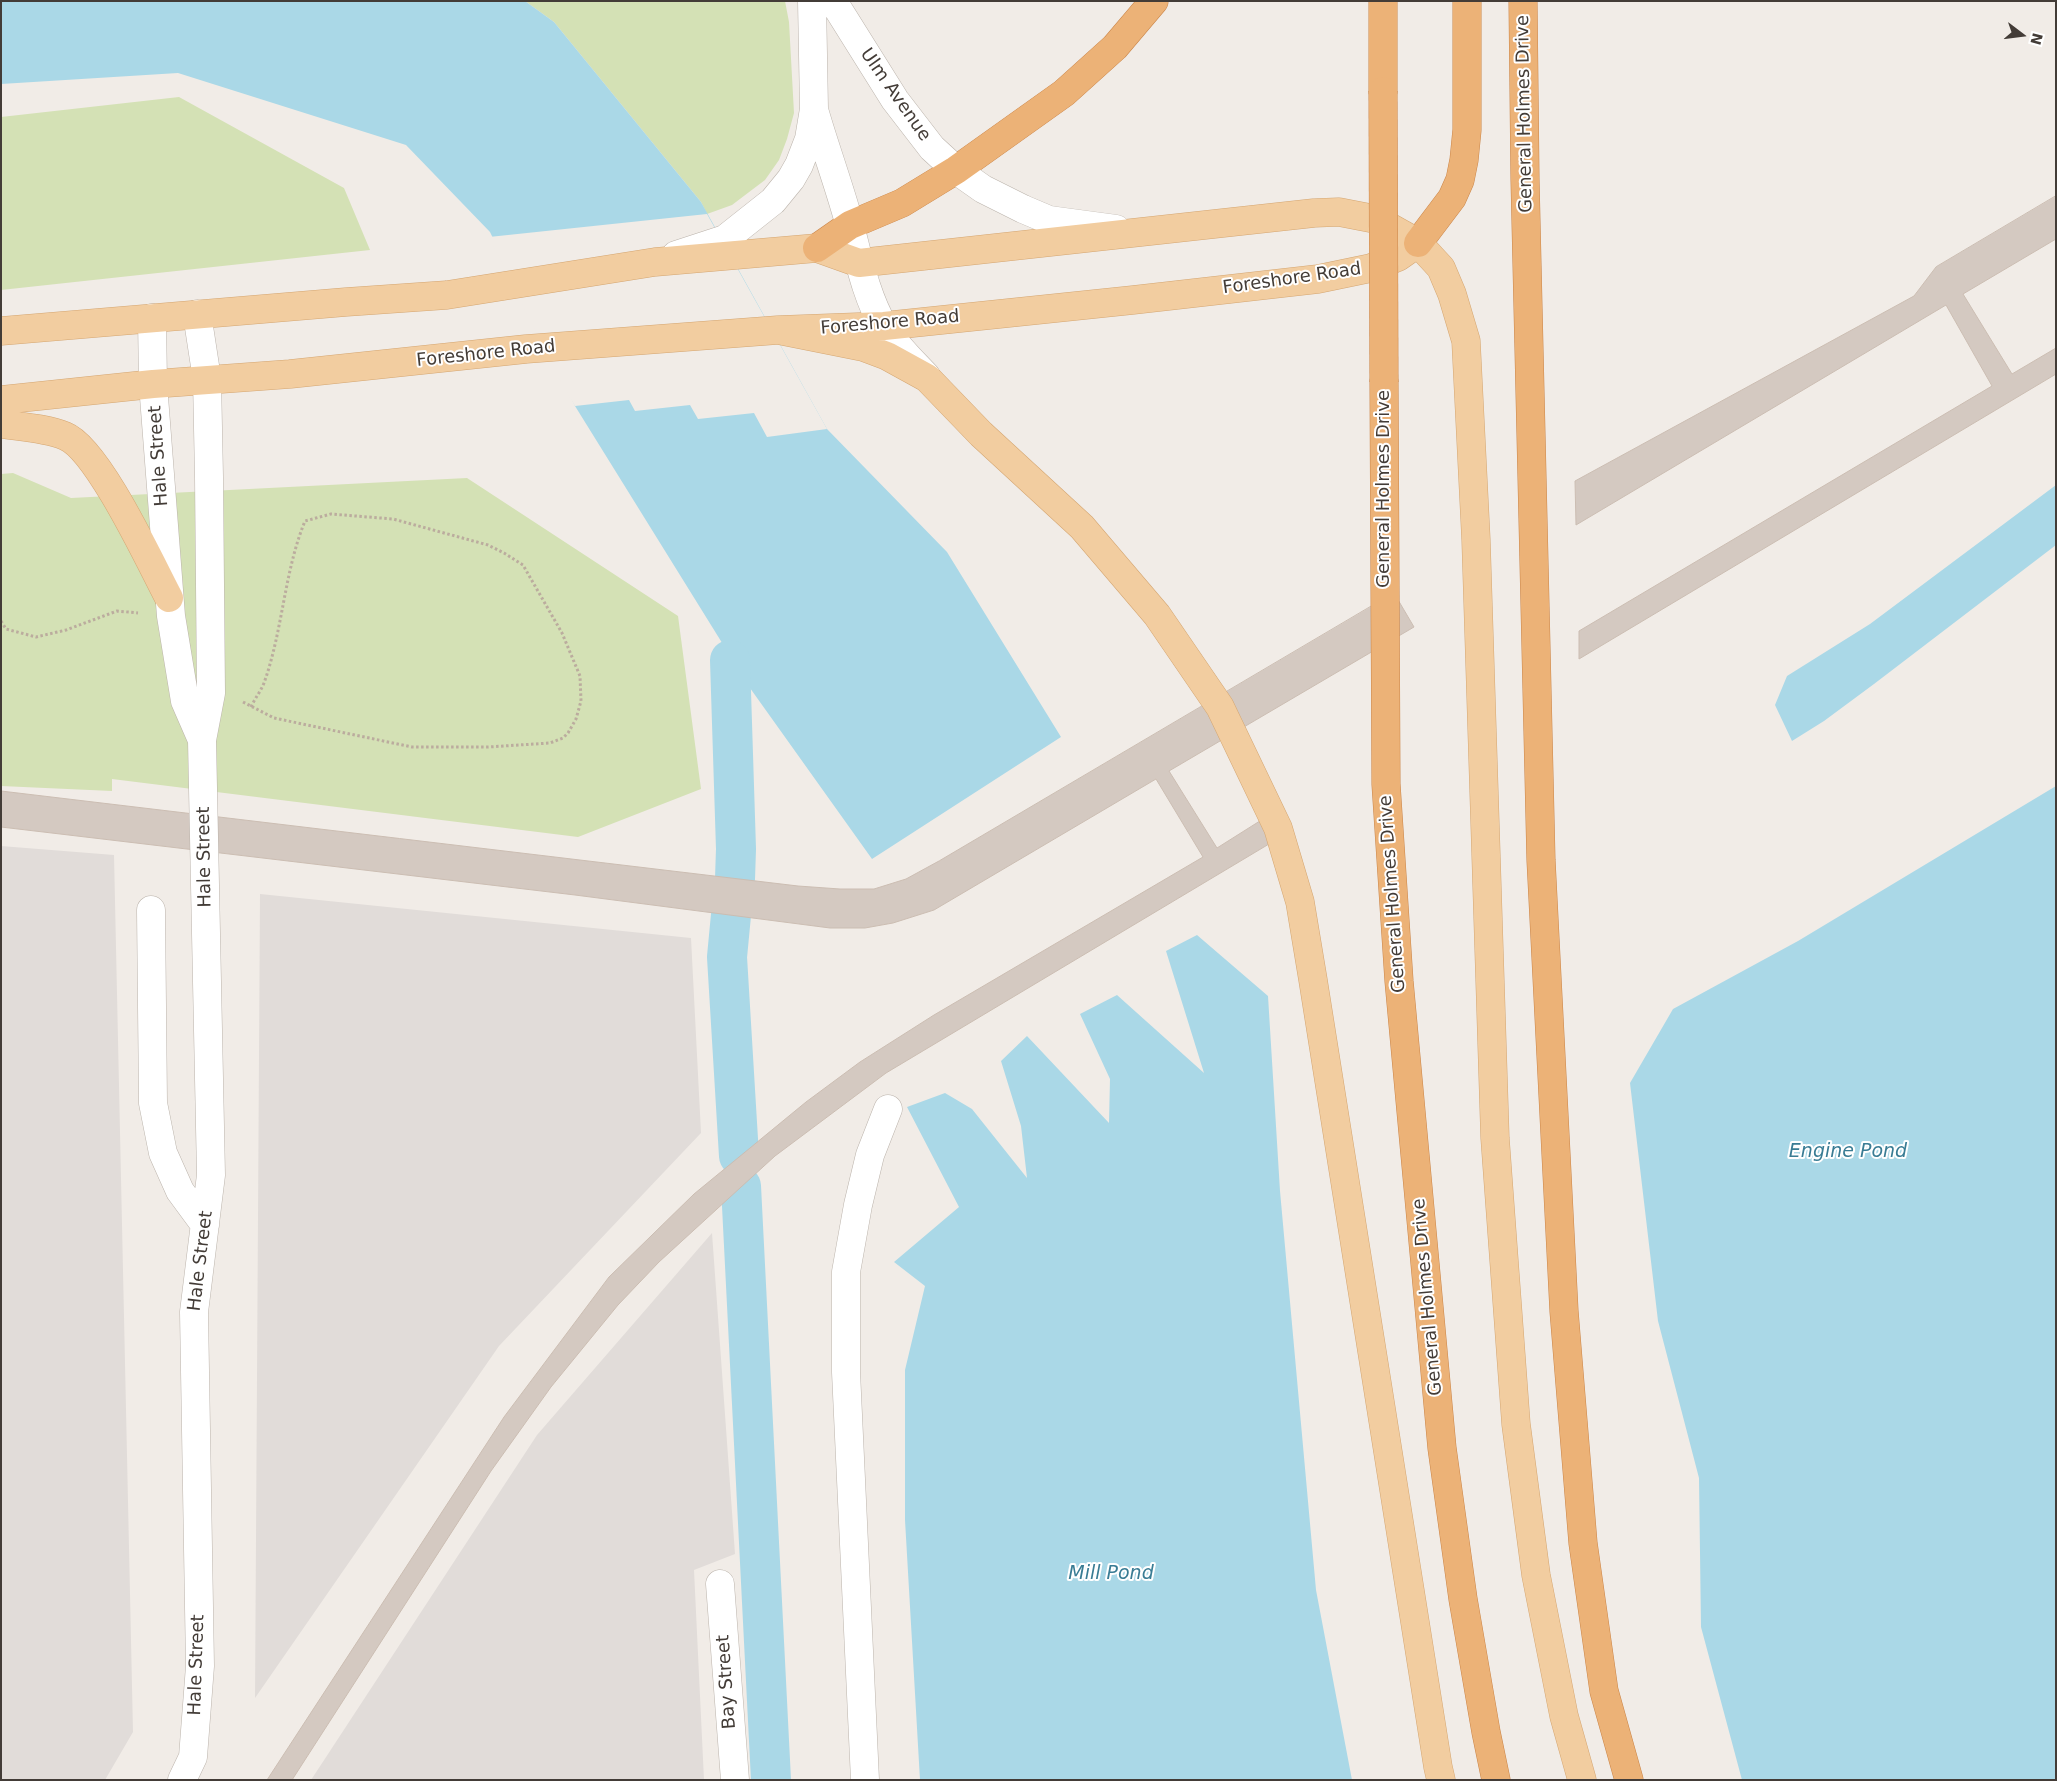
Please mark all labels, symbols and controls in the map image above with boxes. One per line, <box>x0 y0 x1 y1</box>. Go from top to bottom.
north arrow <box>1997 10 2047 60</box>
street label: General Holmes Drive <box>1512 15 1538 213</box>
text: N <box>2027 31 2046 47</box>
street label: Ulm Avenue <box>855 44 935 146</box>
street label: Foreshore Road <box>1221 259 1363 299</box>
street label: Foreshore Road <box>820 306 960 340</box>
street label: Foreshore Road <box>415 336 557 372</box>
street label: General Holmes Drive <box>1373 390 1395 588</box>
street label: Hale Street <box>145 405 173 507</box>
street label: General Holmes Drive <box>1375 795 1411 993</box>
street label: Hale Street <box>193 806 217 908</box>
water label: Engine Pond <box>1789 1141 1907 1163</box>
street label: General Holmes Drive <box>1409 1197 1447 1397</box>
street label: Hale Street <box>184 1210 218 1312</box>
water label: Mill Pond <box>1068 1563 1154 1585</box>
street label: Hale Street <box>184 1614 210 1716</box>
street label: Bay Street <box>713 1634 741 1730</box>

